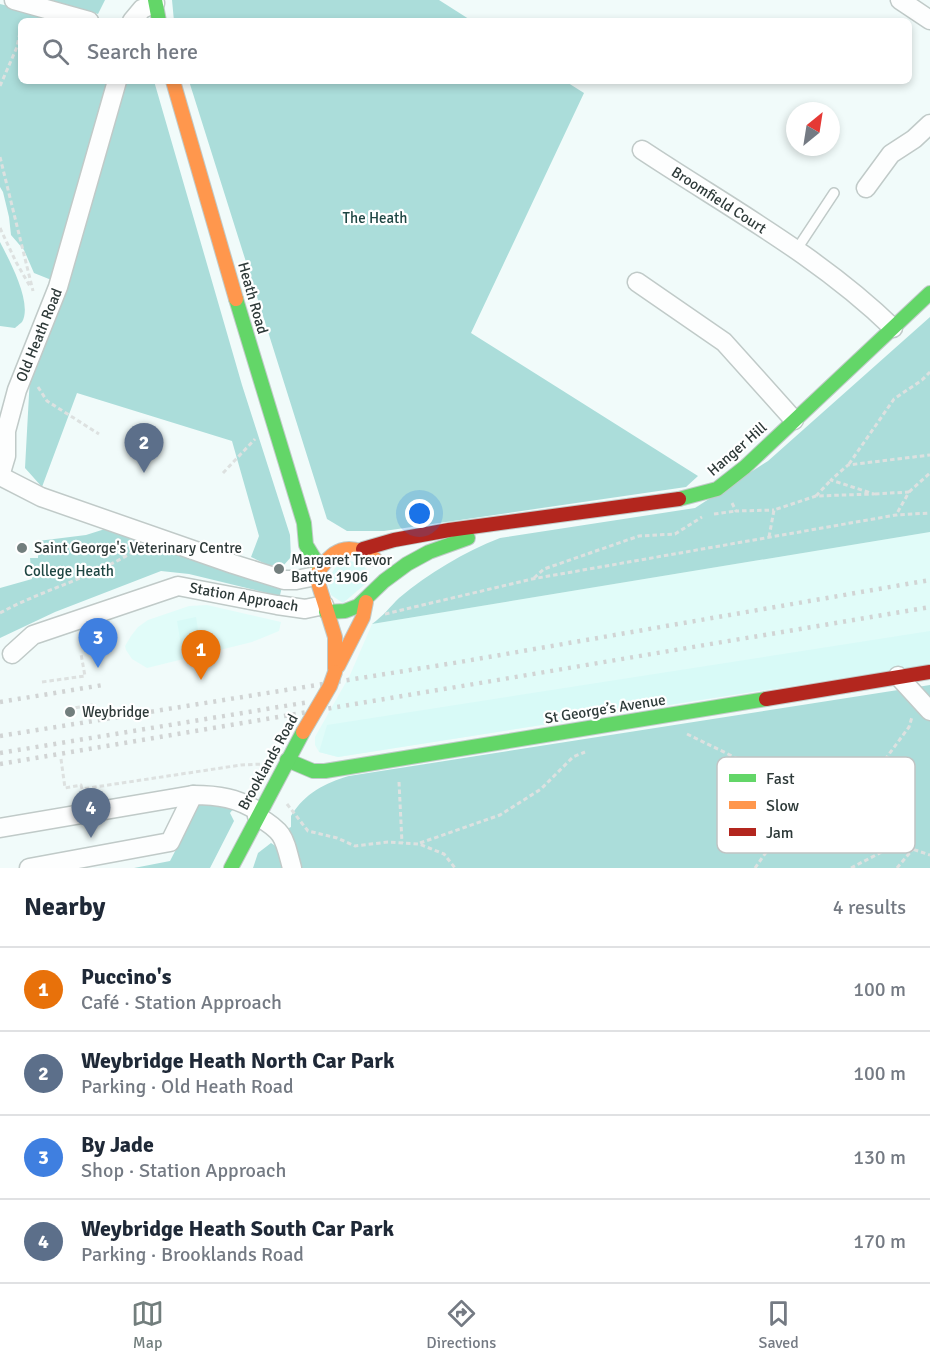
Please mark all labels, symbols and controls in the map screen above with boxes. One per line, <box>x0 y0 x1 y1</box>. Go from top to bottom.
search box <box>18 18 912 84</box>
icon: search <box>39 35 72 68</box>
text: Search here <box>87 38 198 65</box>
north arrow <box>786 102 840 156</box>
street label: Broomfield Court <box>668 163 770 237</box>
park label: The Heath <box>343 209 407 227</box>
street label: Heath Road <box>234 260 272 336</box>
street label: Old Heath Road <box>12 286 66 384</box>
street label: Hanger Hill <box>704 418 770 480</box>
pin: 2 <box>124 424 164 473</box>
your location <box>405 499 434 528</box>
place label: Saint George's Veterinary Centre <box>34 539 242 557</box>
marker: Saint George's Veterinary Centre <box>15 541 29 555</box>
place label: Margaret Trevor Battye 1906 <box>291 551 393 586</box>
park label: College Heath <box>24 562 114 580</box>
marker: Margaret Trevor Battye 1906 <box>272 562 286 576</box>
street label: Station Approach <box>188 579 300 615</box>
pin: 3 <box>78 618 118 668</box>
pin: 1 <box>182 630 220 680</box>
street label: St George’s Avenue <box>543 691 667 727</box>
place label: Weybridge <box>82 703 150 721</box>
marker: Weybridge <box>63 705 77 719</box>
street label: Brooklands Road <box>234 711 302 813</box>
legend <box>717 757 915 853</box>
text: Fast <box>766 769 795 789</box>
pin: 4 <box>72 788 110 838</box>
text: Slow <box>766 796 800 816</box>
text: Jam <box>766 823 794 843</box>
text: Nearby <box>24 891 105 923</box>
text: 4 results <box>833 895 906 920</box>
text: Puccino's <box>81 963 172 990</box>
text: 1 <box>38 977 49 1002</box>
text: 100 m <box>853 977 906 1002</box>
text: Café · Station Approach <box>81 990 282 1015</box>
text: Weybridge Heath North Car Park <box>81 1047 394 1074</box>
text: 2 <box>38 1061 49 1086</box>
text: 100 m <box>853 1061 906 1086</box>
text: Parking · Old Heath Road <box>81 1074 294 1099</box>
text: By Jade <box>81 1131 154 1158</box>
text: 3 <box>38 1145 49 1170</box>
text: 130 m <box>853 1145 906 1170</box>
text: Shop · Station Approach <box>81 1158 286 1183</box>
text: Weybridge Heath South Car Park <box>81 1215 394 1242</box>
text: 4 <box>38 1229 49 1254</box>
text: 170 m <box>853 1229 906 1254</box>
text: Parking · Brooklands Road <box>81 1242 304 1267</box>
tab: Map <box>131 1297 164 1353</box>
tab: Directions <box>426 1297 496 1353</box>
tab: Saved <box>759 1297 799 1353</box>

